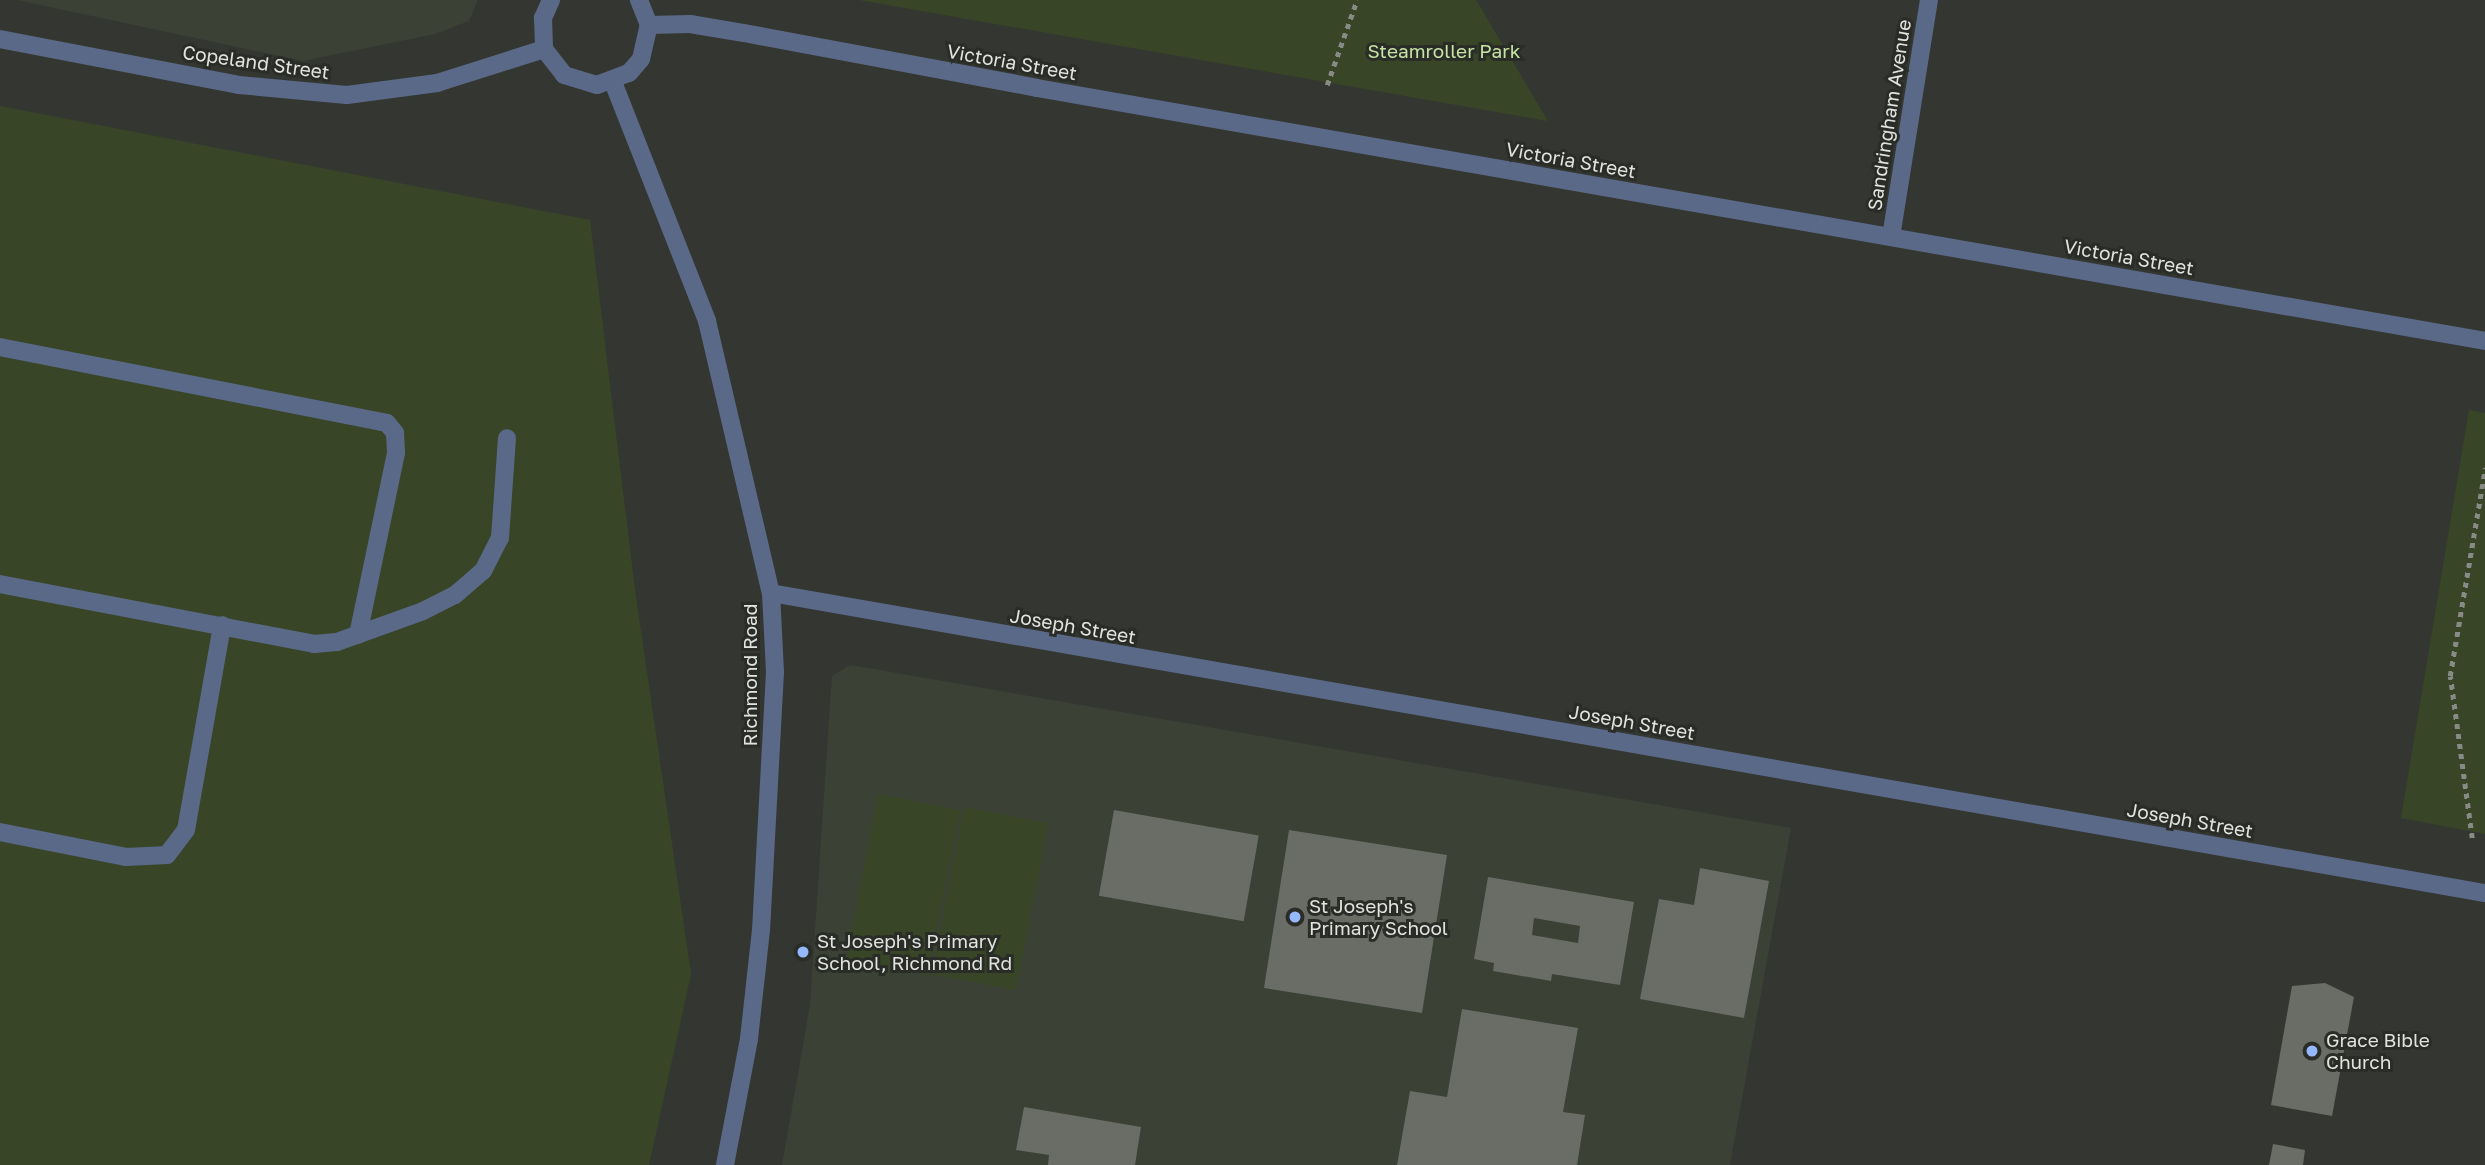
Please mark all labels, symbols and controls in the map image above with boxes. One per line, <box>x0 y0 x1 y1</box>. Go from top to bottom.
street label: Sandringham Avenue <box>1863 18 1915 212</box>
street label: Victoria Street <box>945 39 1079 85</box>
street label: Copeland Street <box>181 40 331 84</box>
park label: Steamroller Park <box>1368 40 1520 62</box>
street label: Victoria Street <box>1504 137 1638 183</box>
street label: Victoria Street <box>2062 234 2196 280</box>
street label: Richmond Road <box>739 604 761 746</box>
street label: Joseph Street <box>1008 604 1138 648</box>
street label: Joseph Street <box>1567 700 1697 744</box>
street label: Joseph Street <box>2125 798 2255 842</box>
place label: St Joseph's Primary School <box>1309 895 1448 939</box>
marker: St Joseph's Primary School <box>1287 909 1303 925</box>
place label: St Joseph's Primary School, Richmond Rd <box>817 930 1012 974</box>
marker: St Joseph's Primary School, Richmond Rd <box>795 944 811 960</box>
place label: Grace Bible Church <box>2326 1029 2430 1073</box>
marker: Grace Bible Church <box>2304 1043 2320 1059</box>

